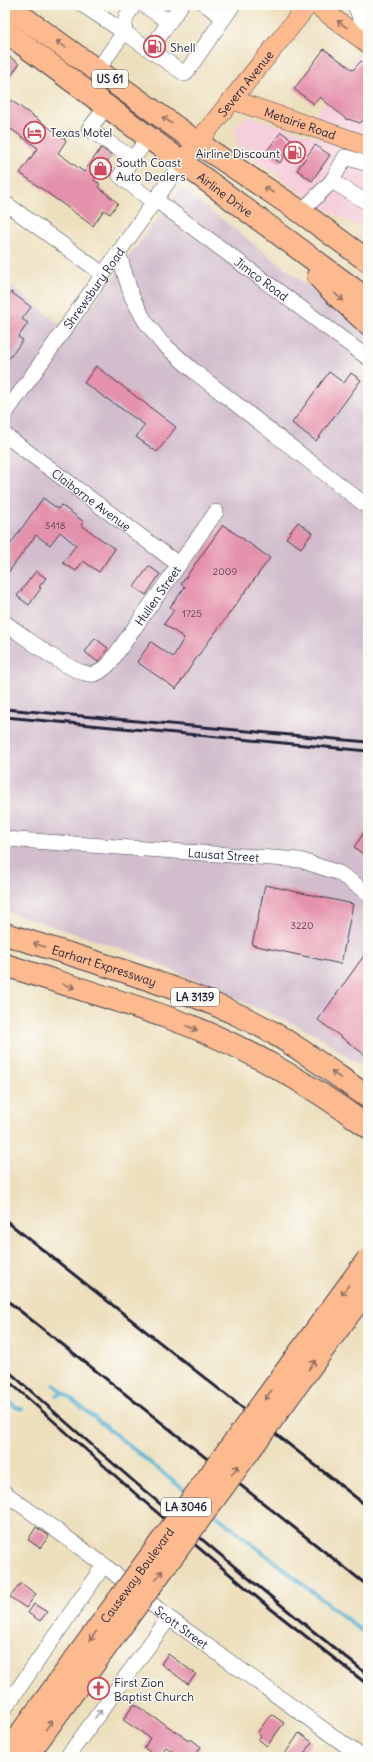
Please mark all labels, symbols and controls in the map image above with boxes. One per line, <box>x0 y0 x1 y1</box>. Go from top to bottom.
one-way arrow <box>336 20 347 29</box>
fuel station icon: Shell <box>141 34 167 60</box>
one-way arrow <box>56 40 67 49</box>
place label: Shell <box>170 40 195 55</box>
street label: Severn Avenue <box>214 47 276 119</box>
road number: US 61 <box>92 70 128 88</box>
street label: Metairie Road <box>262 104 338 142</box>
one-way arrow <box>161 116 172 124</box>
hotel icon: Texas Motel <box>22 119 48 145</box>
place label: Texas Motel <box>50 125 112 140</box>
fuel station icon: Airline Discount <box>282 140 308 166</box>
place label: Airline Discount <box>196 146 280 161</box>
place label: South Coast Auto Dealers <box>116 155 186 184</box>
shop icon: South Coast Auto Dealers <box>87 156 113 182</box>
street label: Airline Drive <box>194 169 256 220</box>
one-way arrow <box>264 186 275 194</box>
street label: Shrewsbury Road <box>60 244 127 332</box>
street label: Jimco Road <box>232 254 291 304</box>
one-way arrow <box>334 293 344 302</box>
street label: Claiborne Avenue <box>49 465 134 534</box>
house number: 3418 <box>44 519 66 532</box>
street label: Hullen Street <box>131 563 183 628</box>
house number: 2009 <box>213 565 237 578</box>
house number: 1725 <box>182 607 202 620</box>
street label: Lausat Street <box>187 845 260 865</box>
house number: 3220 <box>290 919 314 932</box>
one-way arrow <box>33 941 46 948</box>
street label: Earhart Expressway <box>50 941 159 989</box>
one-way arrow <box>62 983 75 990</box>
road number: LA 3139 <box>171 988 219 1006</box>
one-way arrow <box>185 1024 197 1032</box>
one-way arrow <box>331 1071 342 1079</box>
one-way arrow <box>341 1284 349 1295</box>
one-way arrow <box>308 1360 316 1371</box>
one-way arrow <box>264 1389 272 1400</box>
one-way arrow <box>231 1465 239 1476</box>
road number: LA 3046 <box>161 1498 211 1516</box>
street label: Causeway Boulevard <box>97 1524 177 1626</box>
one-way arrow <box>154 1570 163 1581</box>
street label: Scott Street <box>152 1602 211 1651</box>
one-way arrow <box>88 1630 97 1641</box>
place label: First Zion Baptist Church <box>114 1675 194 1704</box>
church icon: First Zion Baptist Church <box>86 1676 112 1702</box>
one-way arrow <box>94 1709 102 1720</box>
one-way arrow <box>45 1720 53 1731</box>

